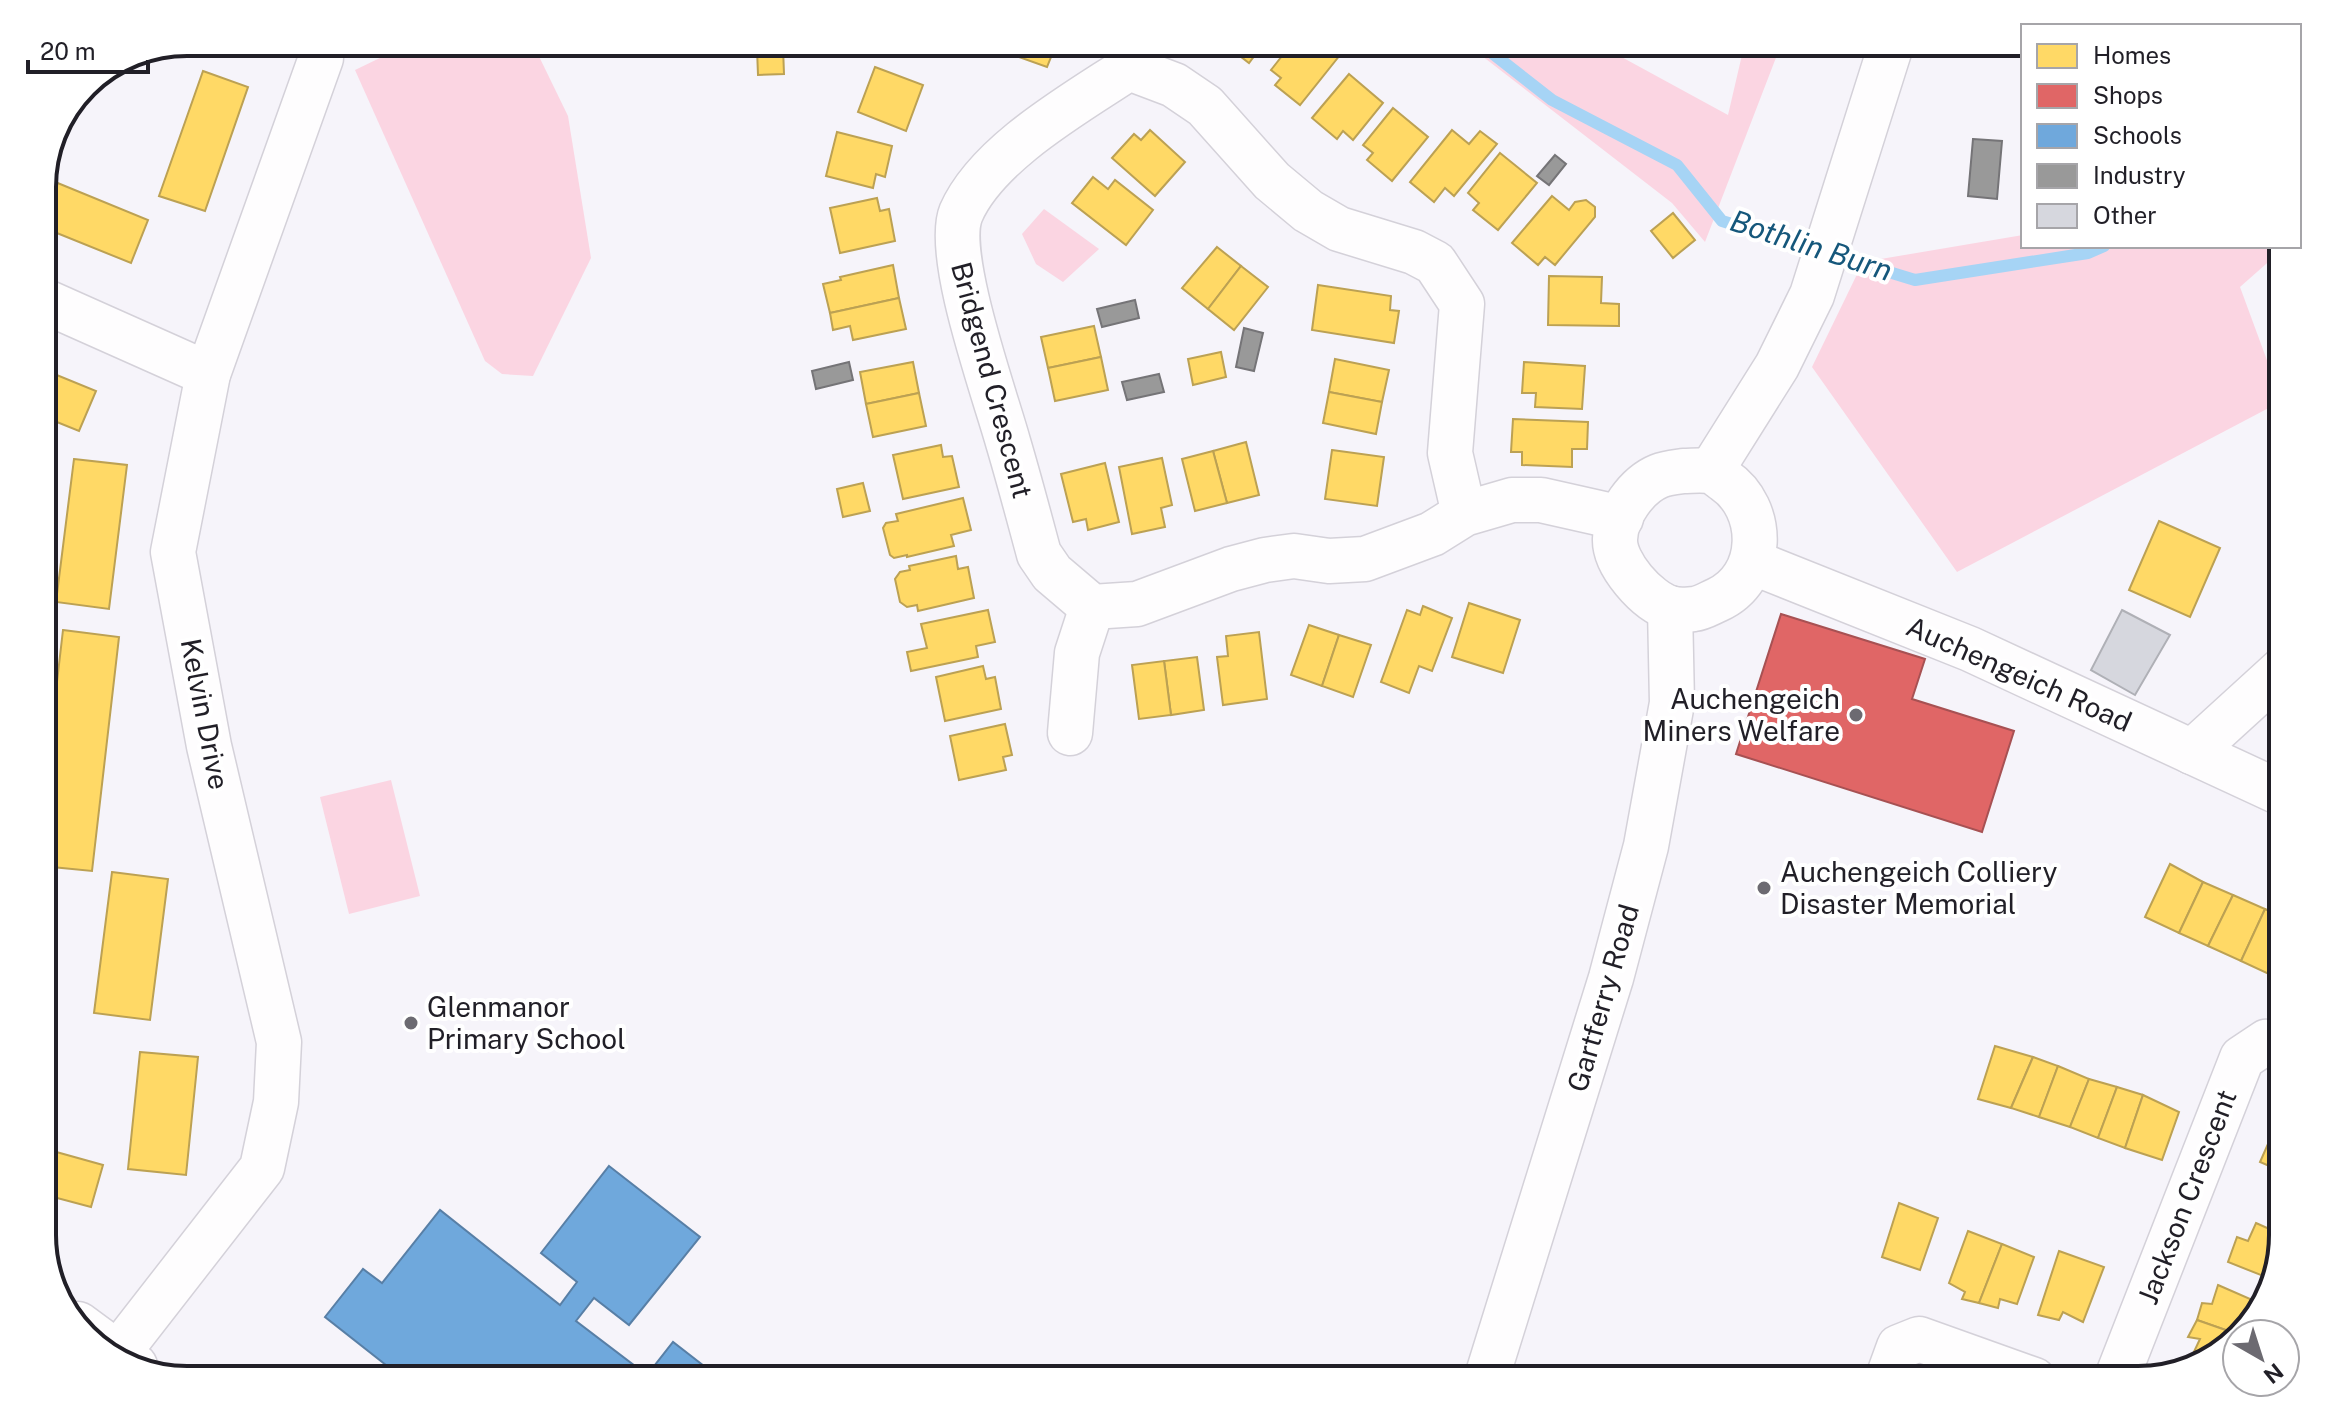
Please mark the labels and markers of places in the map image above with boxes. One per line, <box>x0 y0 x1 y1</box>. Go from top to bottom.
place label: Auchengeich Miners Welfare <box>1643 682 1840 747</box>
marker: Auchengeich Miners Welfare <box>1847 706 1865 724</box>
place label: Auchengeich Colliery Disaster Memorial <box>1780 855 2057 920</box>
marker: Auchengeich Colliery Disaster Memorial <box>1755 879 1773 897</box>
place label: Glenmanor Primary School <box>427 990 626 1055</box>
marker: Glenmanor Primary School <box>402 1014 420 1032</box>

